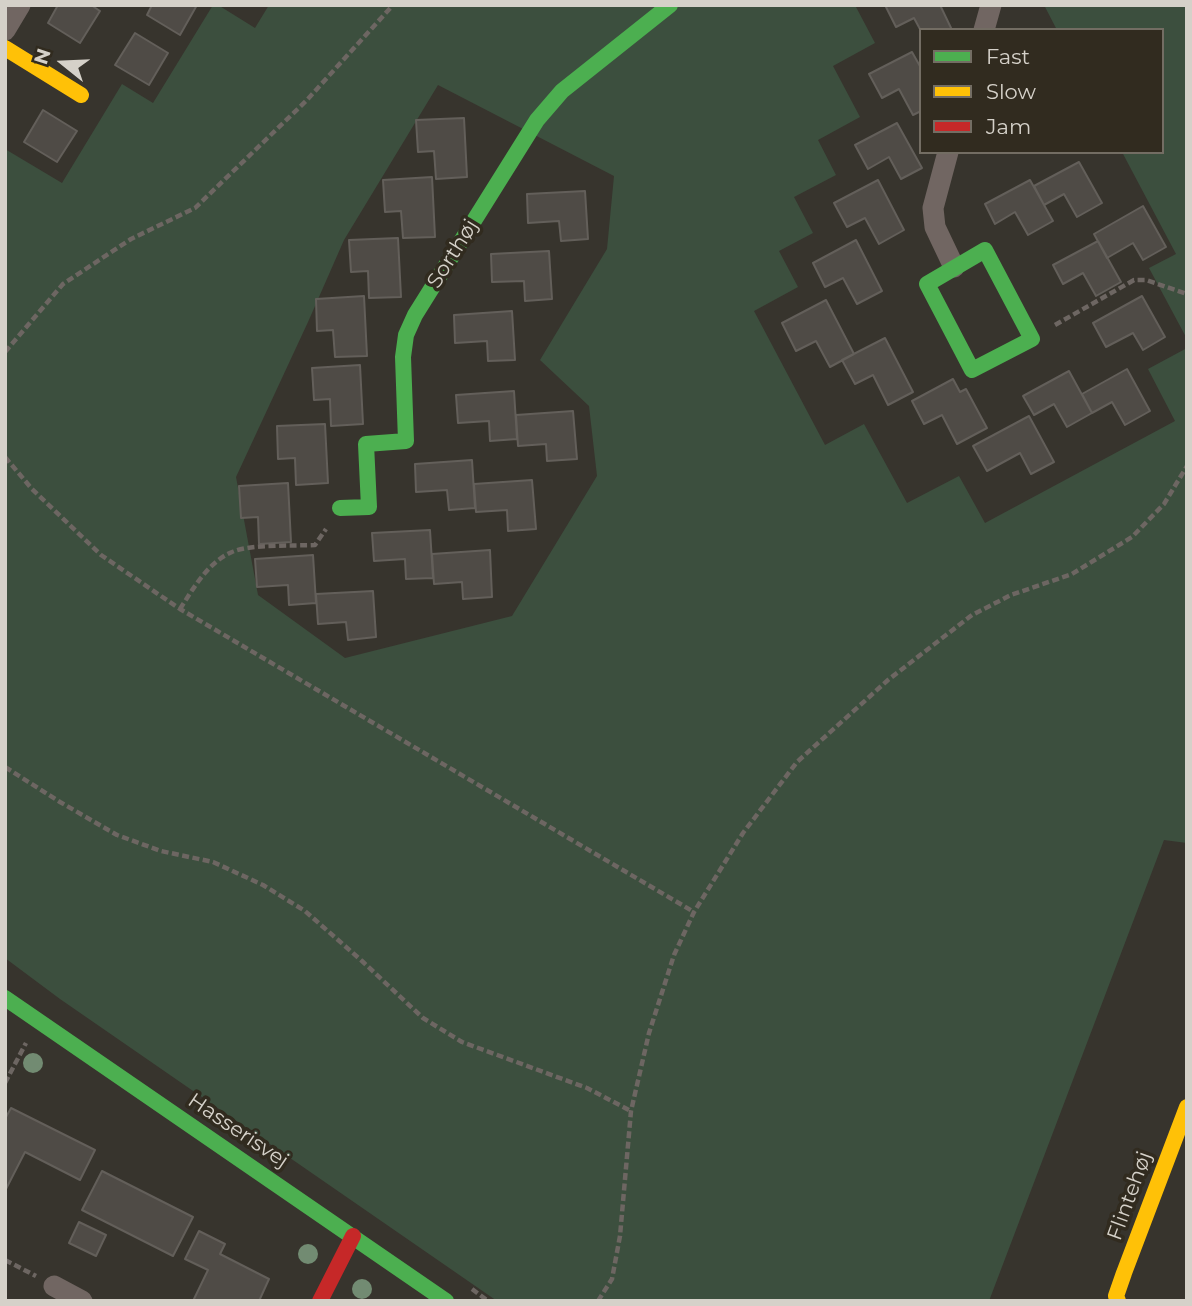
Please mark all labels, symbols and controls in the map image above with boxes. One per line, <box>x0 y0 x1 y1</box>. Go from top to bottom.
north arrow <box>28 28 98 98</box>
legend <box>919 28 1164 154</box>
text: Fast <box>986 44 1030 69</box>
text: N <box>29 46 56 67</box>
text: Slow <box>986 79 1036 104</box>
text: Jam <box>986 114 1031 139</box>
street label: Sorthøj <box>422 215 484 293</box>
street label: Hasserisvej <box>183 1088 293 1174</box>
street label: Flintehøj <box>1102 1148 1158 1244</box>

